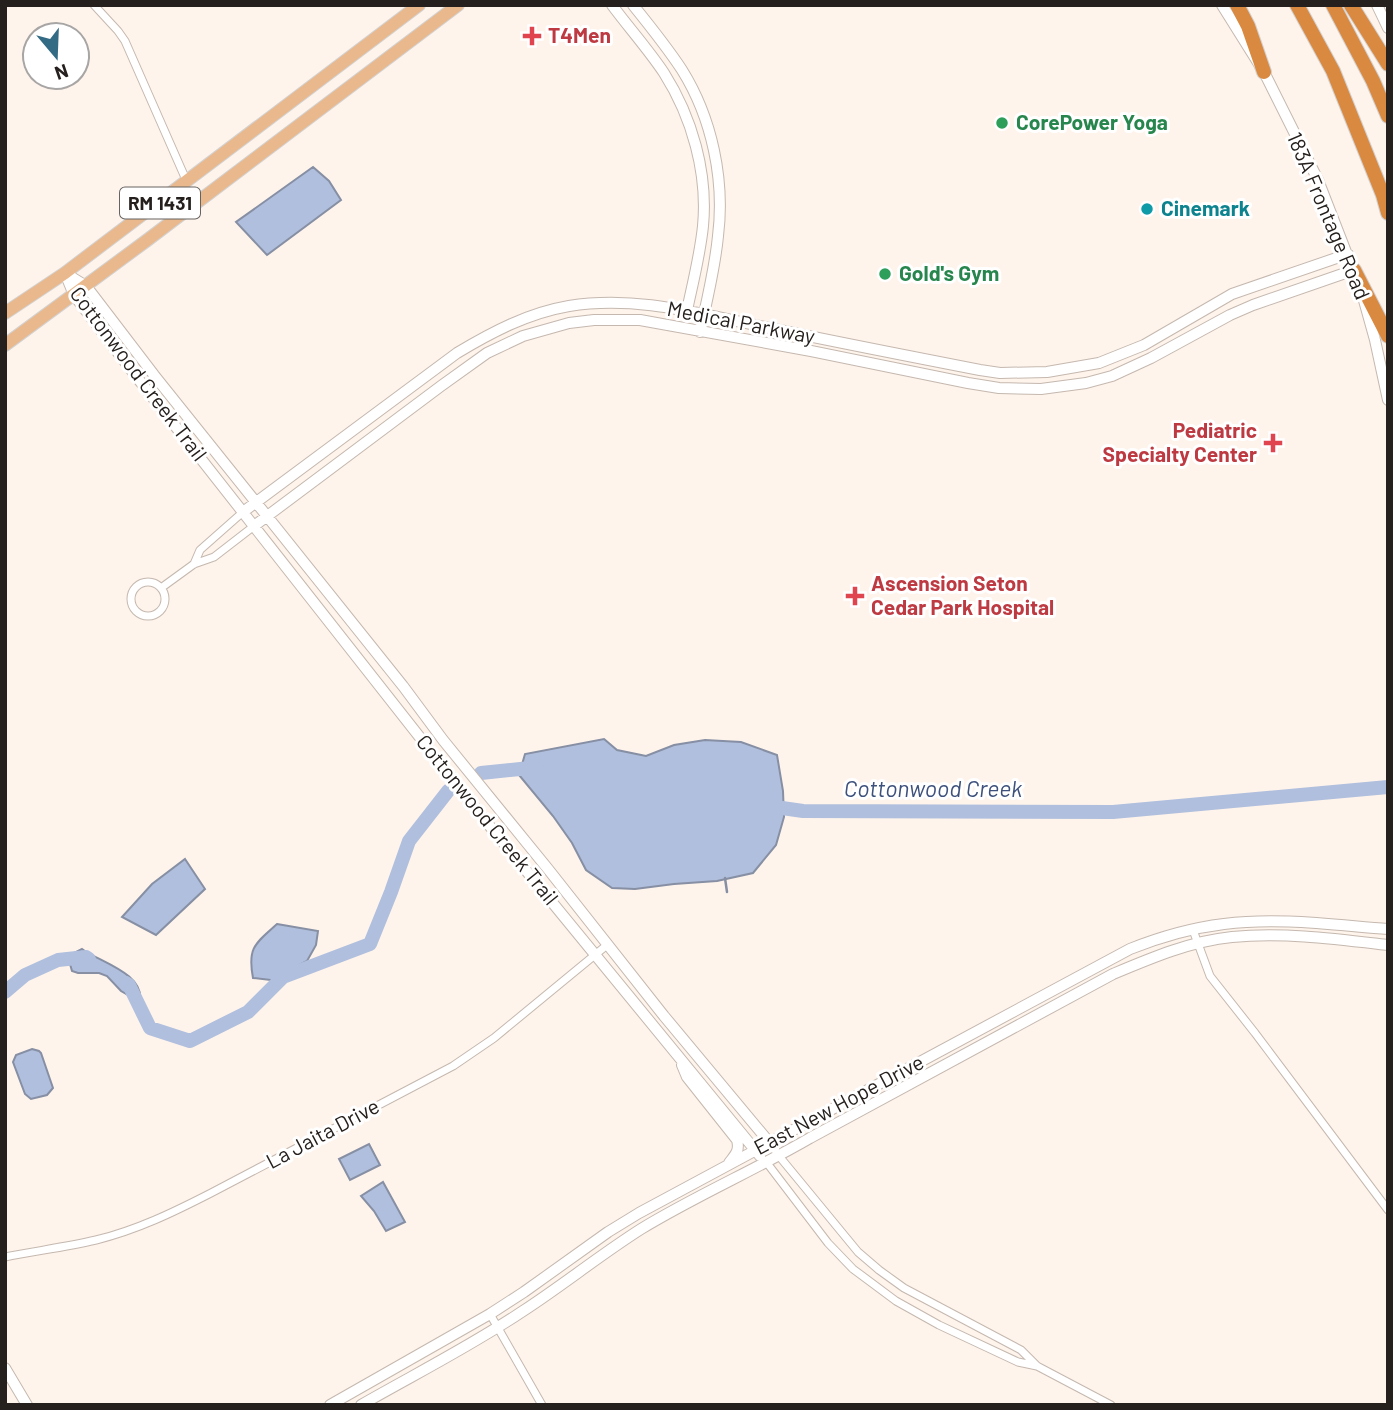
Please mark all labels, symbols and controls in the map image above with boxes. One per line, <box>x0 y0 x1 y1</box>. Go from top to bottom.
north arrow <box>21 21 91 91</box>
place label: T4Men <box>548 22 611 47</box>
marker: T4Men <box>522 26 542 46</box>
text: N <box>52 60 71 85</box>
place label: CorePower Yoga <box>1016 109 1168 134</box>
marker: CorePower Yoga <box>994 115 1010 131</box>
street label: 183A Frontage Road <box>1283 128 1376 303</box>
road number: RM 1431 <box>120 188 200 218</box>
place label: Cinemark <box>1161 195 1250 220</box>
marker: Cinemark <box>1139 201 1155 217</box>
place label: Gold's Gym <box>899 260 999 285</box>
marker: Gold's Gym <box>877 266 893 282</box>
street label: Cottonwood Creek Trail <box>66 281 213 465</box>
street label: Medical Parkway <box>665 295 818 348</box>
place label: Pediatric Specialty Center <box>1103 417 1257 466</box>
marker: Pediatric Specialty Center <box>1263 433 1283 453</box>
place label: Ascension Seton Cedar Park Hospital <box>871 570 1054 619</box>
marker: Ascension Seton Cedar Park Hospital <box>845 586 865 606</box>
street label: Cottonwood Creek Trail <box>412 729 564 909</box>
water label: Cottonwood Creek <box>844 774 1022 802</box>
street label: East New Hope Drive <box>749 1048 927 1159</box>
street label: La Jaita Drive <box>261 1092 383 1173</box>

